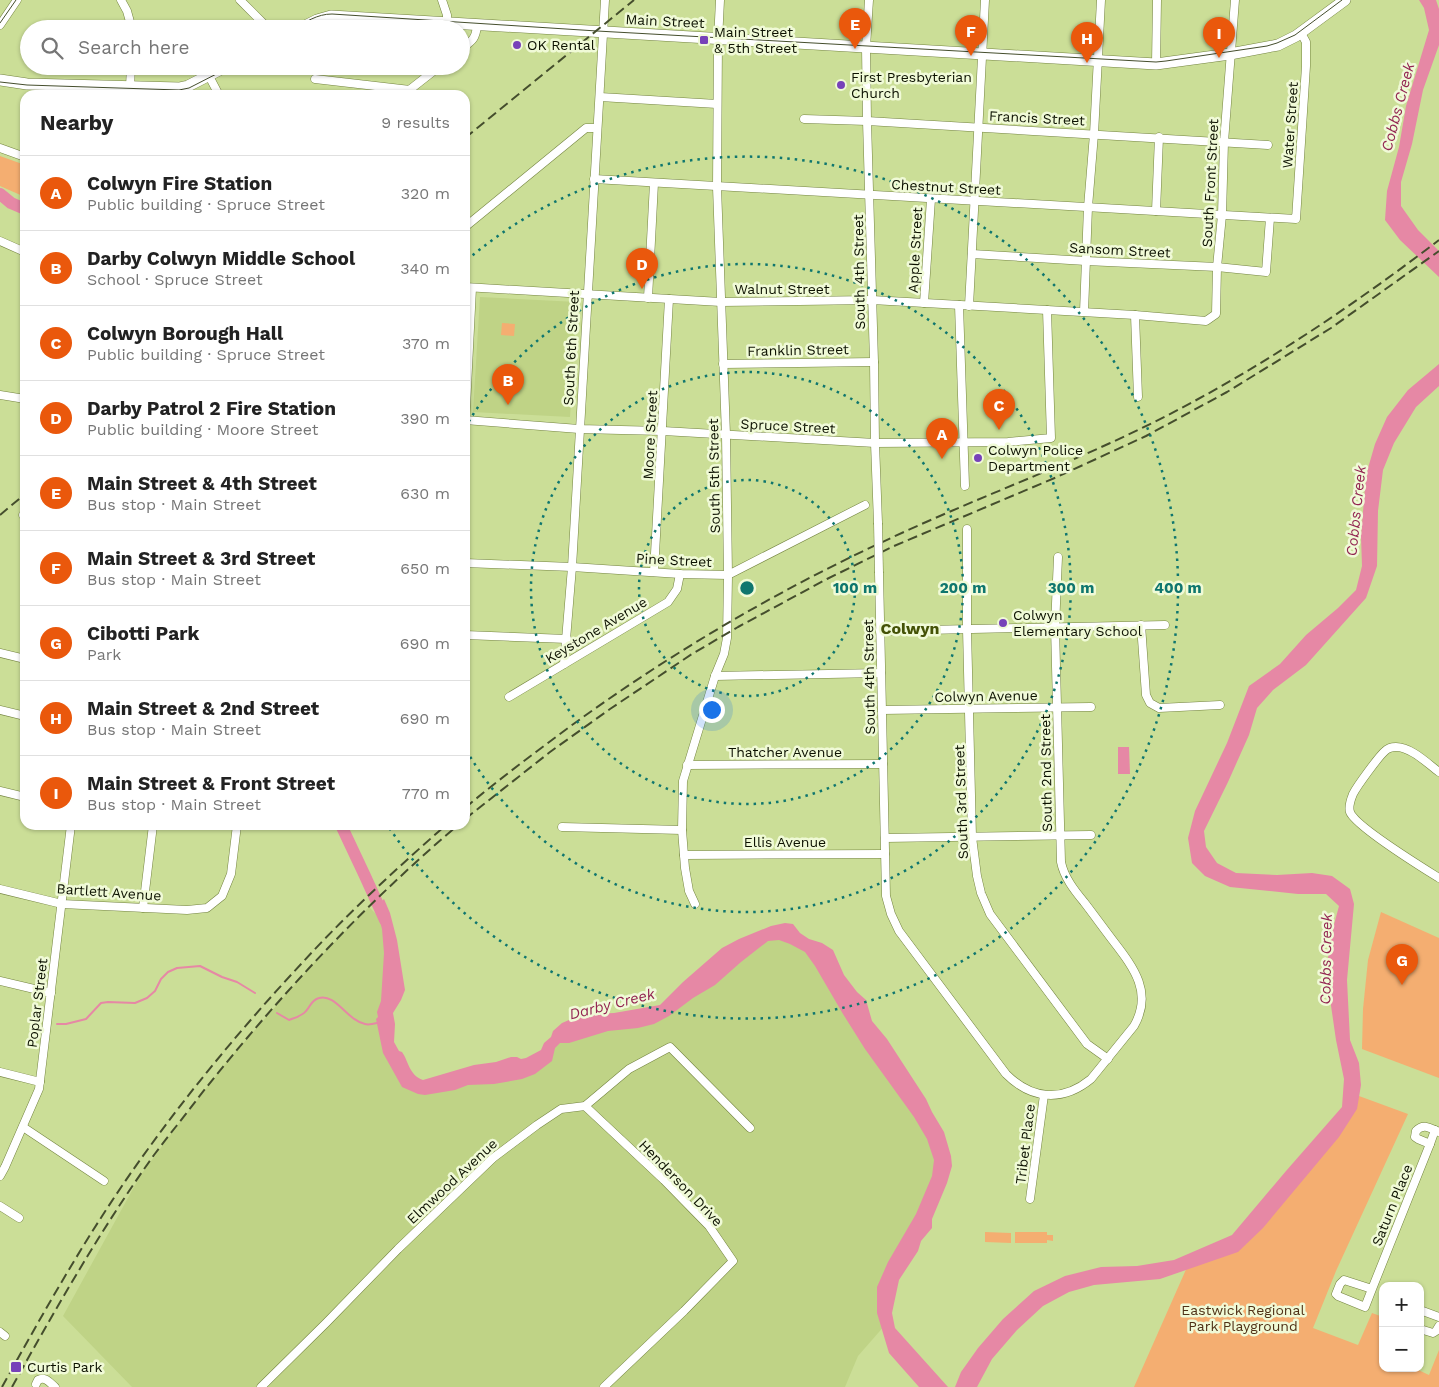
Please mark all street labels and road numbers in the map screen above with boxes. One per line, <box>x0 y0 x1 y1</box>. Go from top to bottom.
street label: Main Street <box>625 11 705 31</box>
street label: Water Street <box>1279 81 1301 169</box>
street label: Francis Street <box>989 108 1085 129</box>
street label: South Front Street <box>1199 118 1221 248</box>
street label: Chestnut Street <box>891 176 1001 198</box>
street label: Apple Street <box>905 206 925 293</box>
street label: South 4th Street <box>850 214 868 330</box>
street label: Sansom Street <box>1069 239 1171 261</box>
street label: Walnut Street <box>734 281 830 297</box>
street label: South 6th Street <box>560 290 582 406</box>
street label: Franklin Street <box>747 341 849 359</box>
street label: Moore Street <box>640 390 660 480</box>
street label: Spruce Street <box>740 416 836 436</box>
street label: South 5th Street <box>705 418 723 534</box>
street label: Pine Street <box>636 550 712 570</box>
street label: Keystone Avenue <box>542 593 650 667</box>
street label: South 4th Street <box>860 619 878 735</box>
street label: Colwyn Avenue <box>934 687 1038 705</box>
street label: South 2nd Street <box>1037 714 1055 832</box>
street label: Thatcher Avenue <box>728 744 842 760</box>
street label: South 3rd Street <box>951 744 971 860</box>
street label: Ellis Avenue <box>744 834 826 850</box>
street label: Bartlett Avenue <box>56 880 162 904</box>
street label: Poplar Street <box>24 957 50 1049</box>
street label: Tribet Place <box>1012 1103 1038 1185</box>
street label: Elmwood Avenue <box>404 1135 500 1227</box>
street label: Henderson Drive <box>636 1137 726 1229</box>
street label: Saturn Place <box>1368 1162 1416 1248</box>

